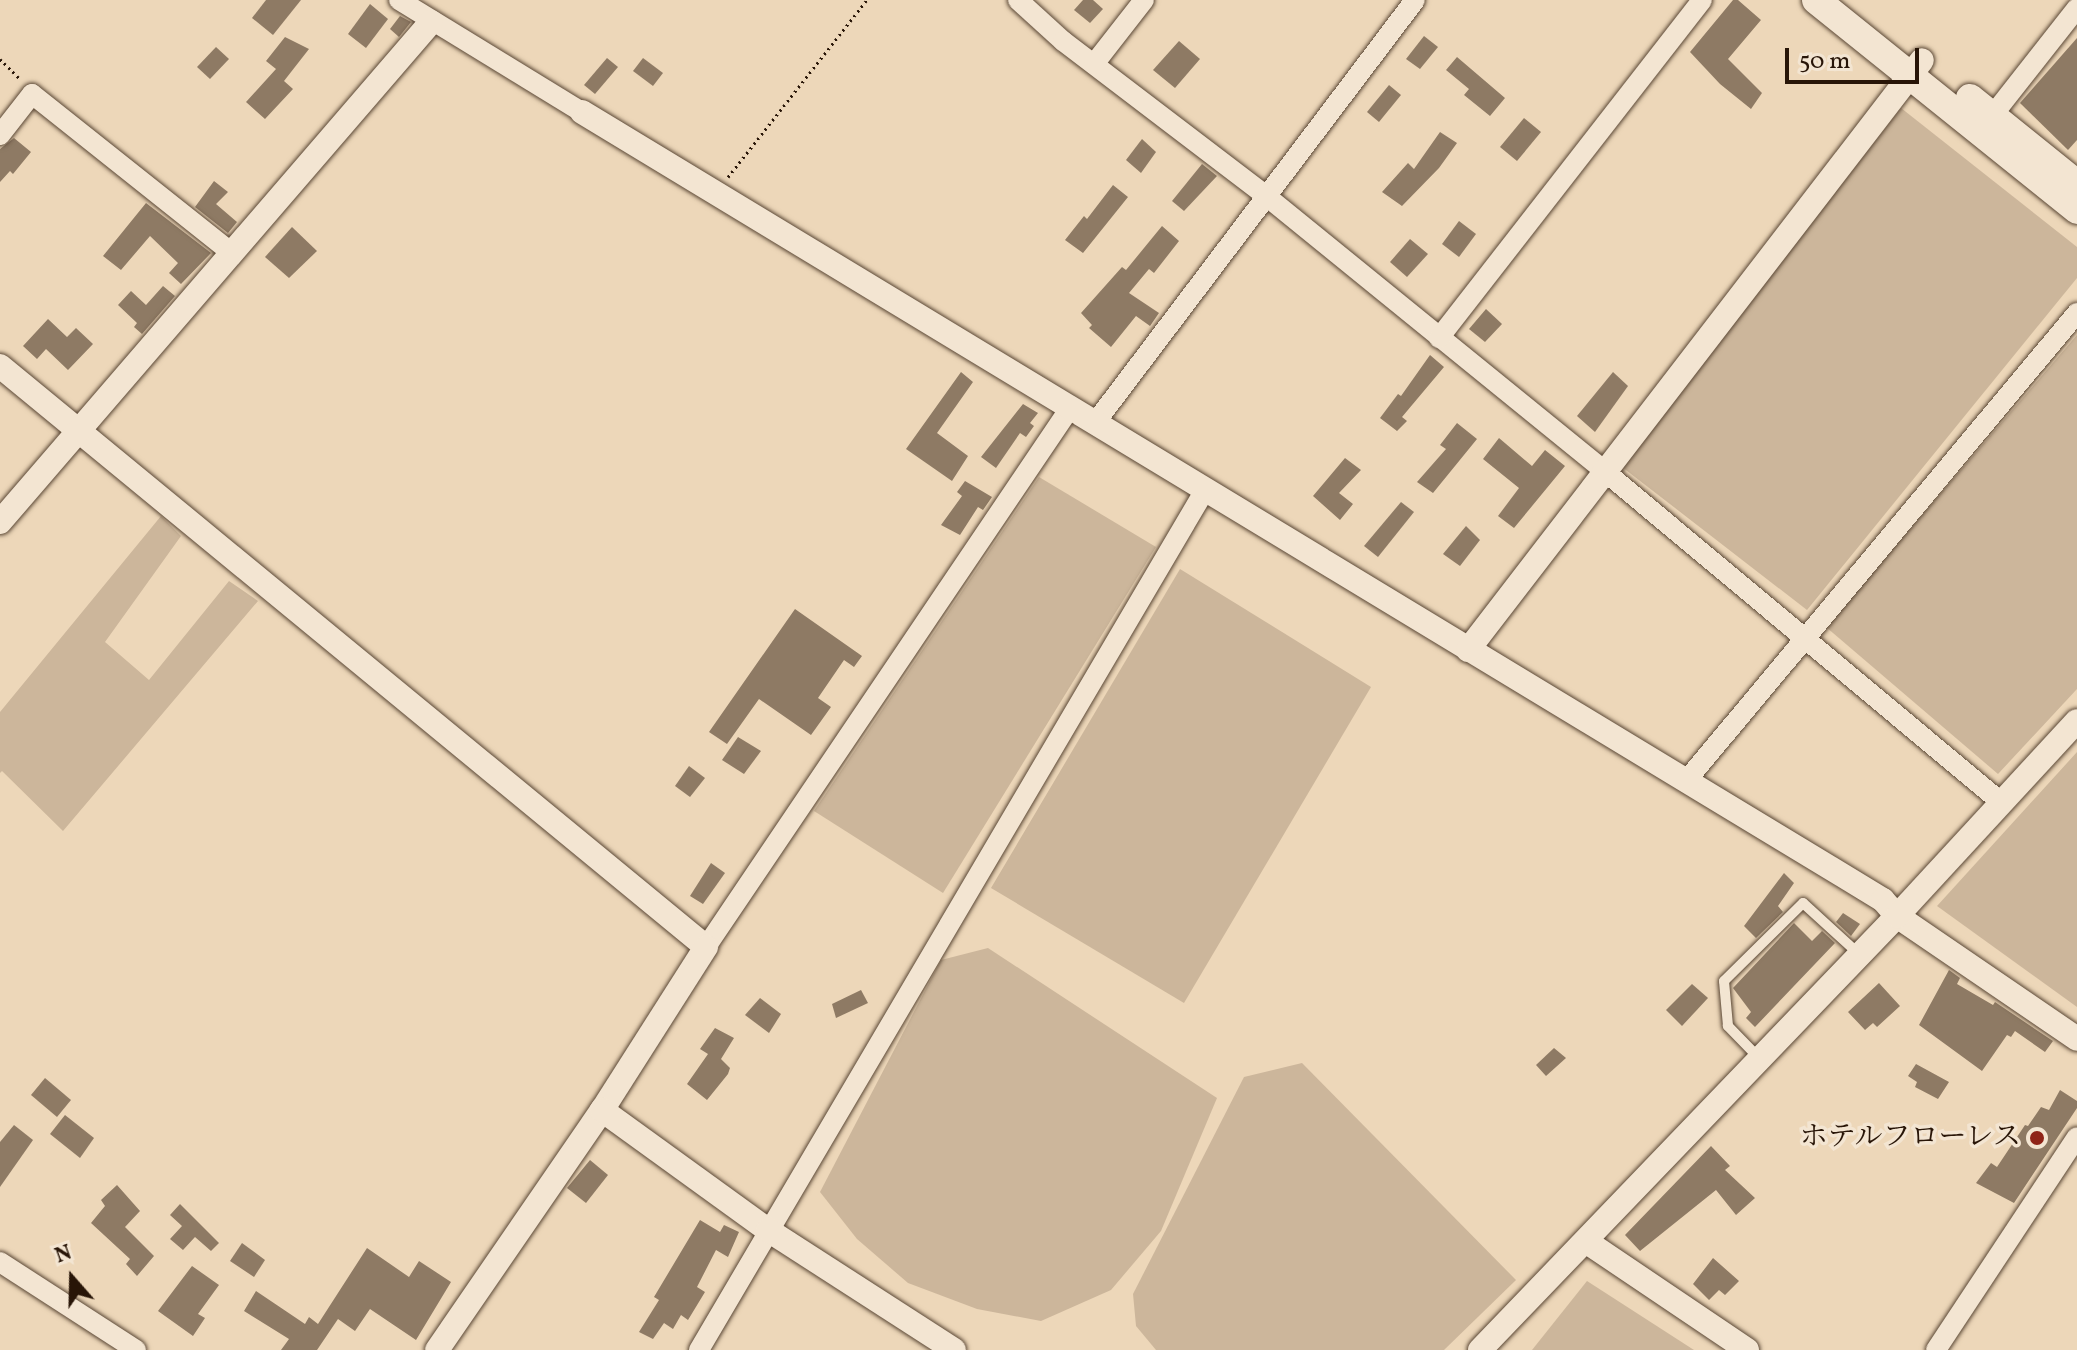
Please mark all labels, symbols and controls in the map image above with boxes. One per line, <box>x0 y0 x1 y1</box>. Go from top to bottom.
scale bar <box>1789 32 1923 82</box>
text: 50 m <box>1799 45 1851 79</box>
place label: ホテルフローレス <box>1797 1121 2021 1155</box>
marker: ホテルフローレス <box>2028 1129 2046 1147</box>
north arrow <box>32 1238 112 1318</box>
text: N <box>51 1238 76 1272</box>

